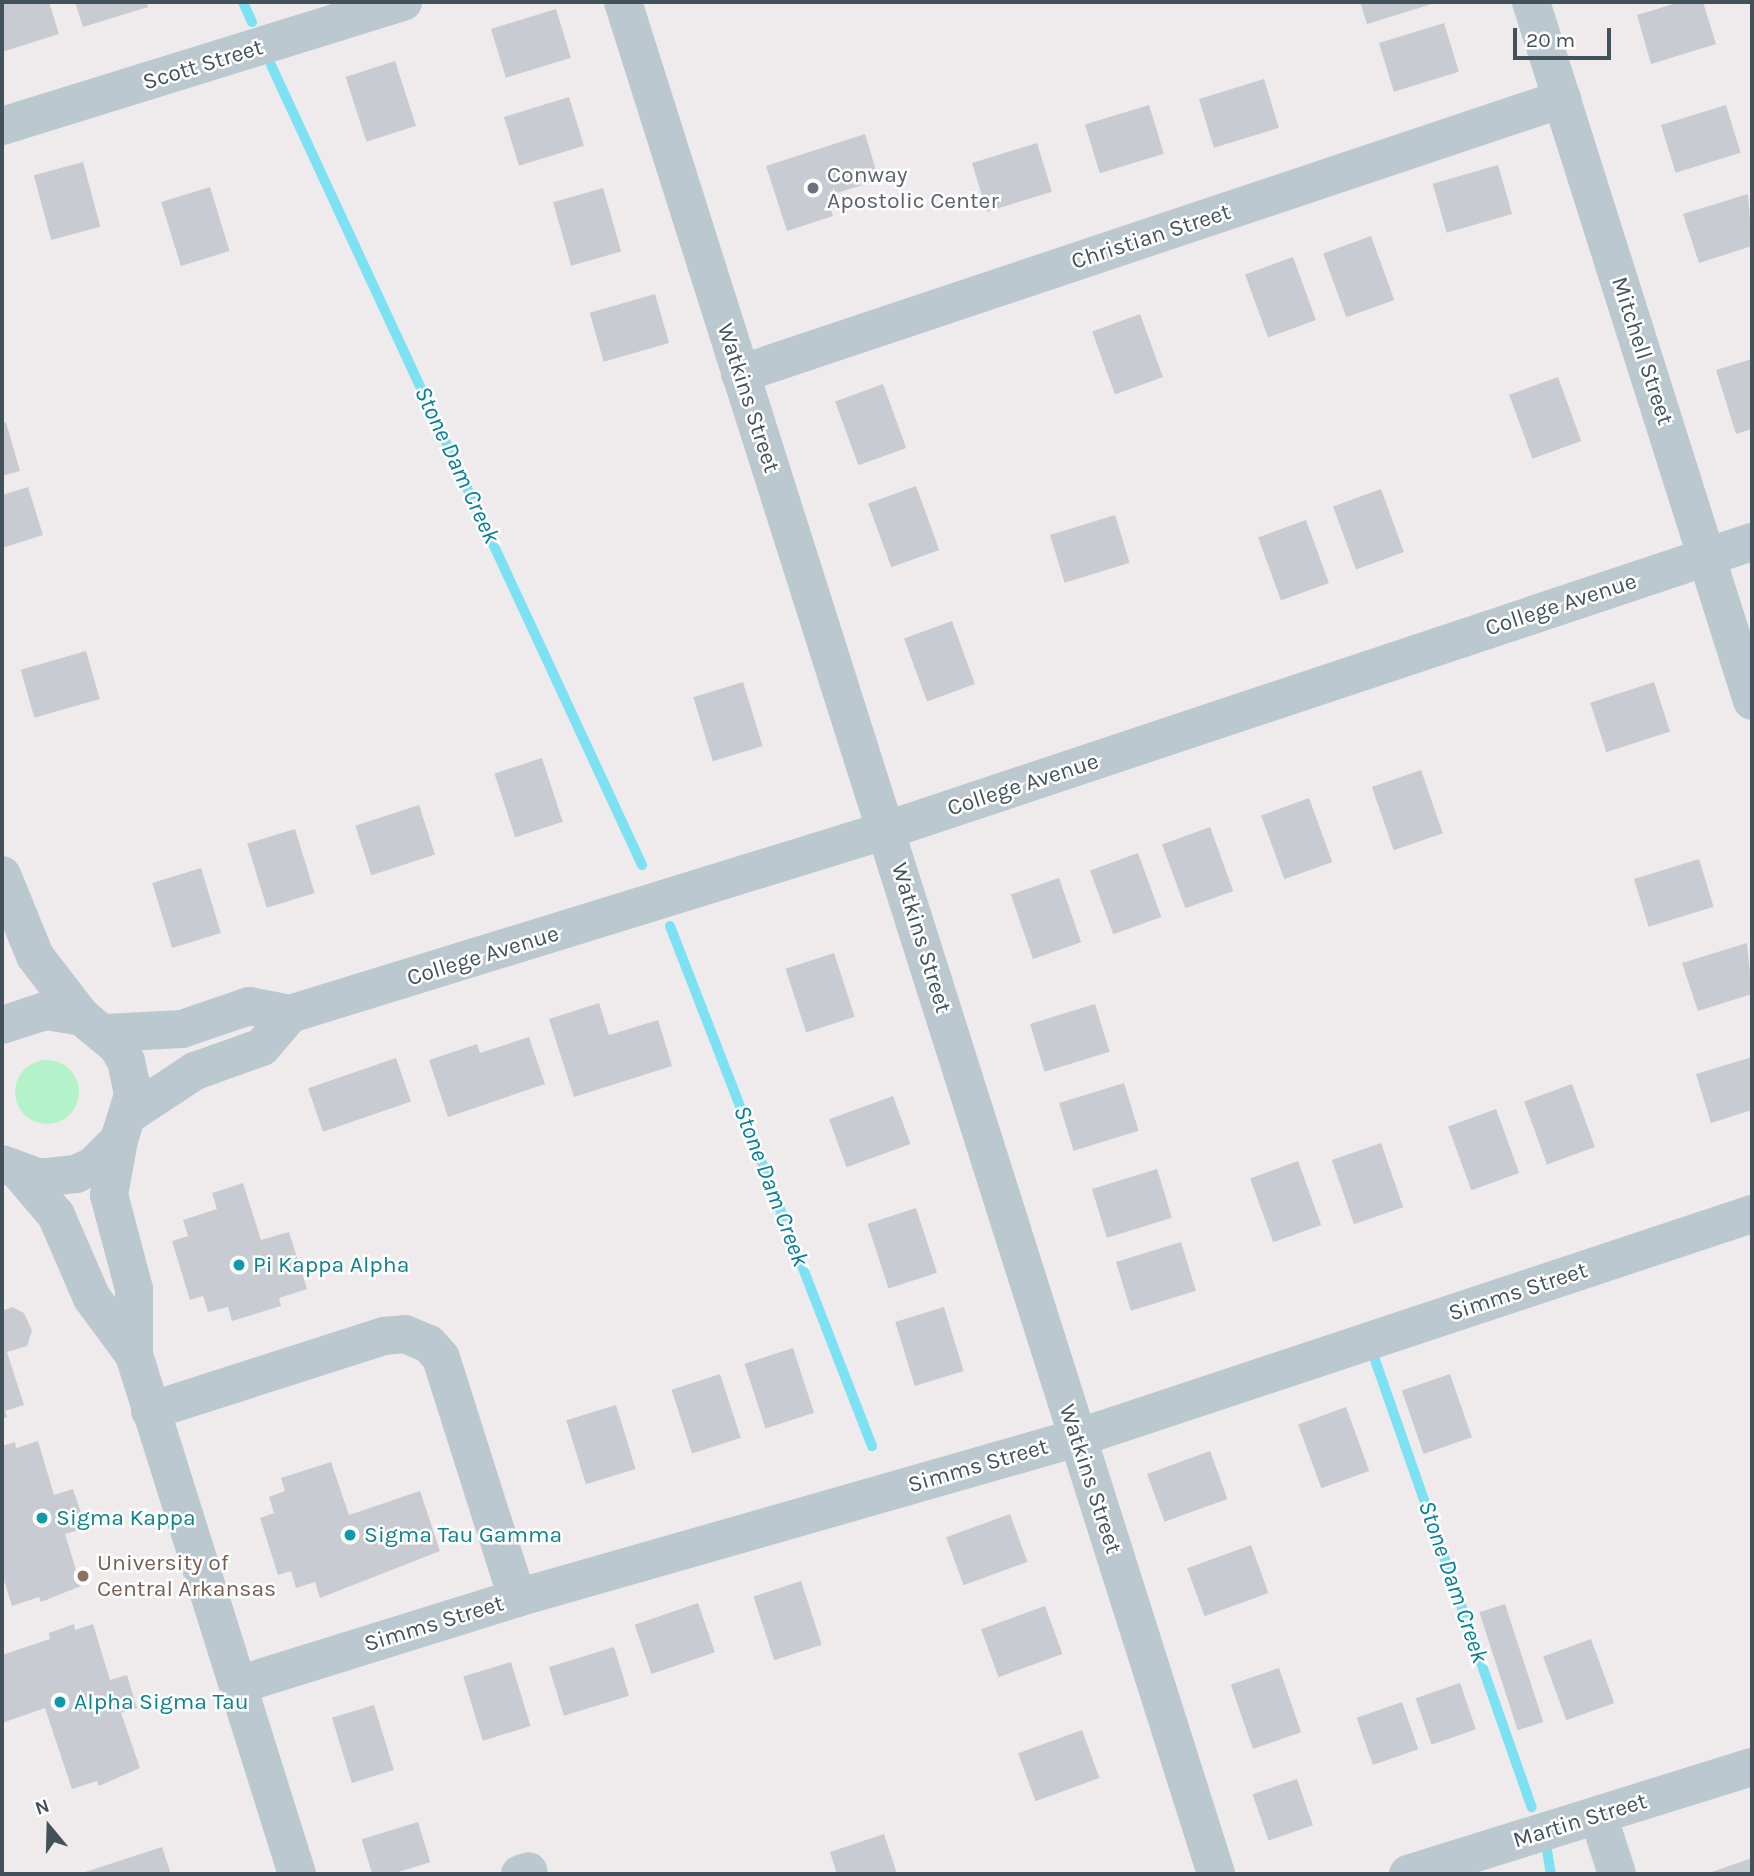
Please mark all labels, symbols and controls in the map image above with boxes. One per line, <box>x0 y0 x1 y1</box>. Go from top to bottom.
scale bar <box>1516 14 1614 58</box>
text: 20 m <box>1526 28 1575 52</box>
street label: Scott Street <box>140 34 266 96</box>
place label: Conway Apostolic Center <box>827 161 999 215</box>
marker: Conway Apostolic Center <box>805 180 821 196</box>
street label: Christian Street <box>1068 198 1234 276</box>
street label: Mitchell Street <box>1605 273 1679 429</box>
street label: Watkins Street <box>711 320 785 476</box>
water label: Stone Dam Creek <box>408 382 506 548</box>
street label: College Avenue <box>1482 568 1640 642</box>
street label: College Avenue <box>944 748 1102 822</box>
street label: Watkins Street <box>885 860 957 1016</box>
street label: College Avenue <box>404 920 562 992</box>
water label: Stone Dam Creek <box>727 1102 815 1270</box>
place label: Pi Kappa Alpha <box>253 1251 409 1279</box>
marker: Pi Kappa Alpha <box>231 1257 247 1273</box>
street label: Simms Street <box>1445 1257 1591 1327</box>
street label: Watkins Street <box>1053 1401 1127 1557</box>
street label: Simms Street <box>905 1433 1051 1499</box>
water label: Stone Dam Creek <box>1412 1497 1494 1667</box>
place label: Sigma Kappa <box>56 1504 196 1532</box>
marker: Sigma Kappa <box>34 1510 50 1526</box>
place label: Sigma Tau Gamma <box>364 1521 562 1549</box>
marker: Sigma Tau Gamma <box>342 1527 358 1543</box>
place label: University of Central Arkansas <box>97 1549 276 1603</box>
marker: University of Central Arkansas <box>75 1568 91 1584</box>
street label: Simms Street <box>361 1590 507 1658</box>
place label: Alpha Sigma Tau <box>74 1688 249 1716</box>
marker: Alpha Sigma Tau <box>52 1694 68 1710</box>
street label: Martin Street <box>1510 1788 1650 1854</box>
north arrow <box>14 1792 84 1862</box>
text: N <box>32 1795 52 1820</box>

